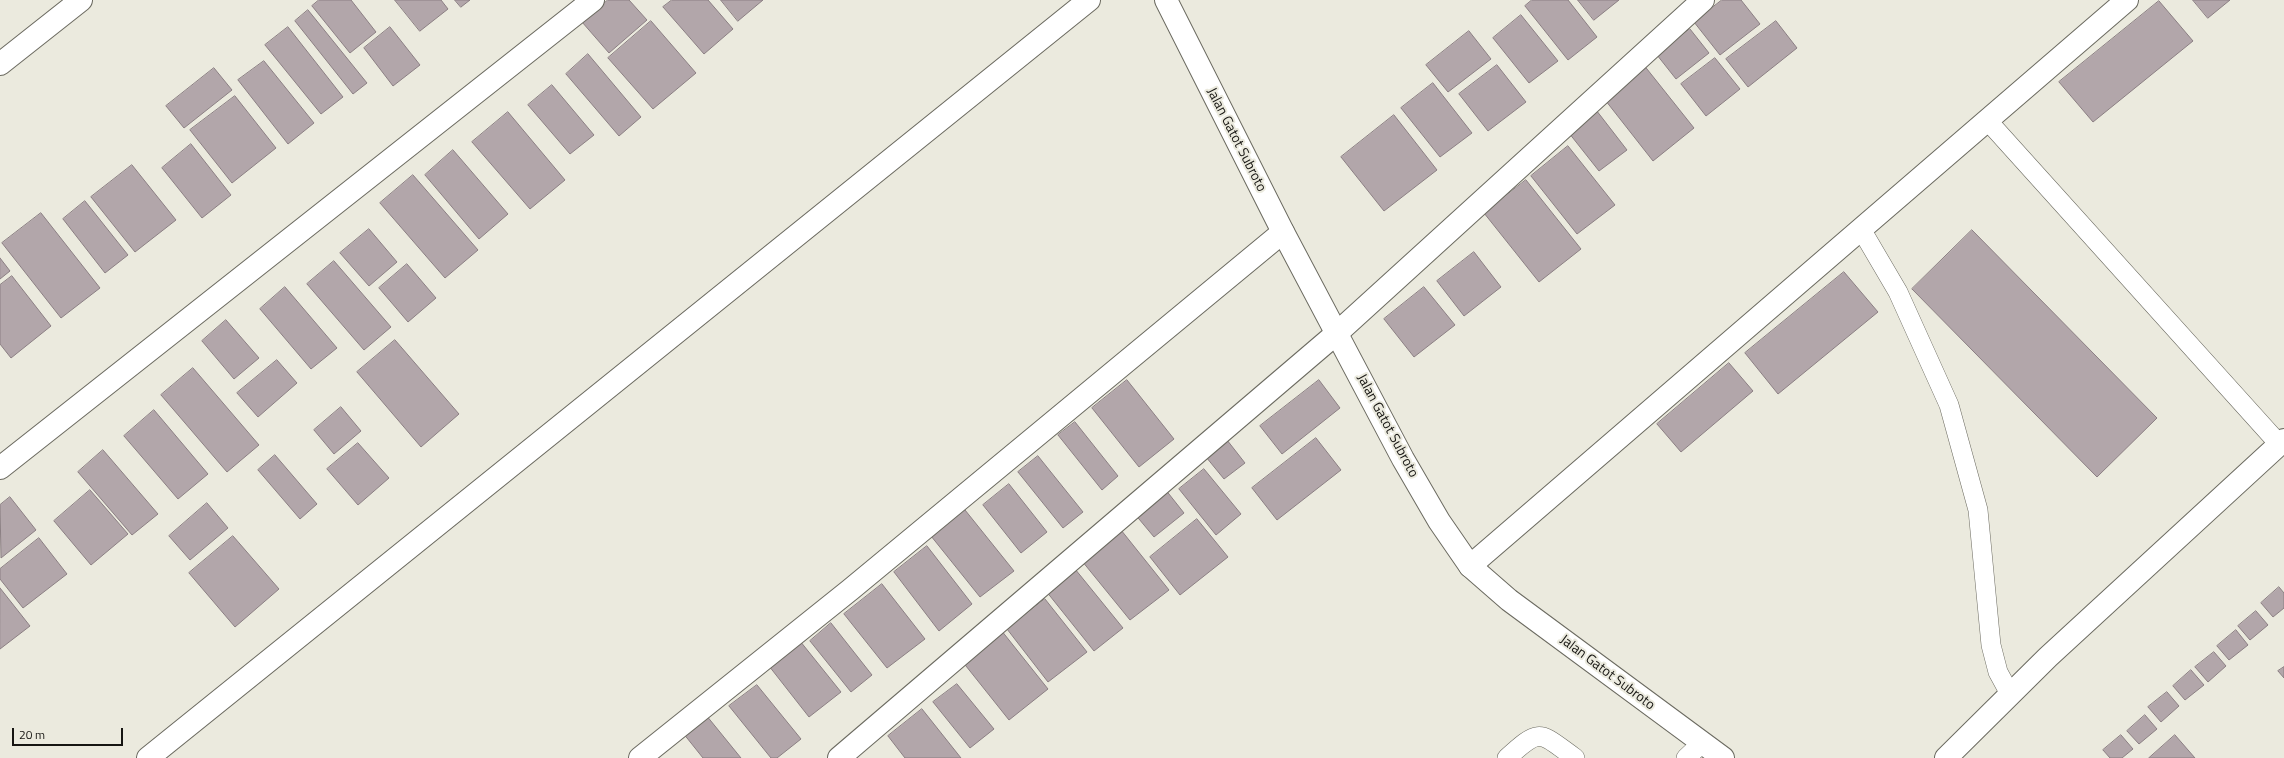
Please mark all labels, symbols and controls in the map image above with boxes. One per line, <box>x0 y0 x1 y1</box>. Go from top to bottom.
street label: Jalan Gatot Subroto <box>1203 85 1269 195</box>
street label: Jalan Gatot Subroto <box>1353 371 1421 481</box>
street label: Jalan Gatot Subroto <box>1556 632 1658 714</box>
scale bar <box>14 720 125 746</box>
text: 20 m <box>19 725 45 744</box>

